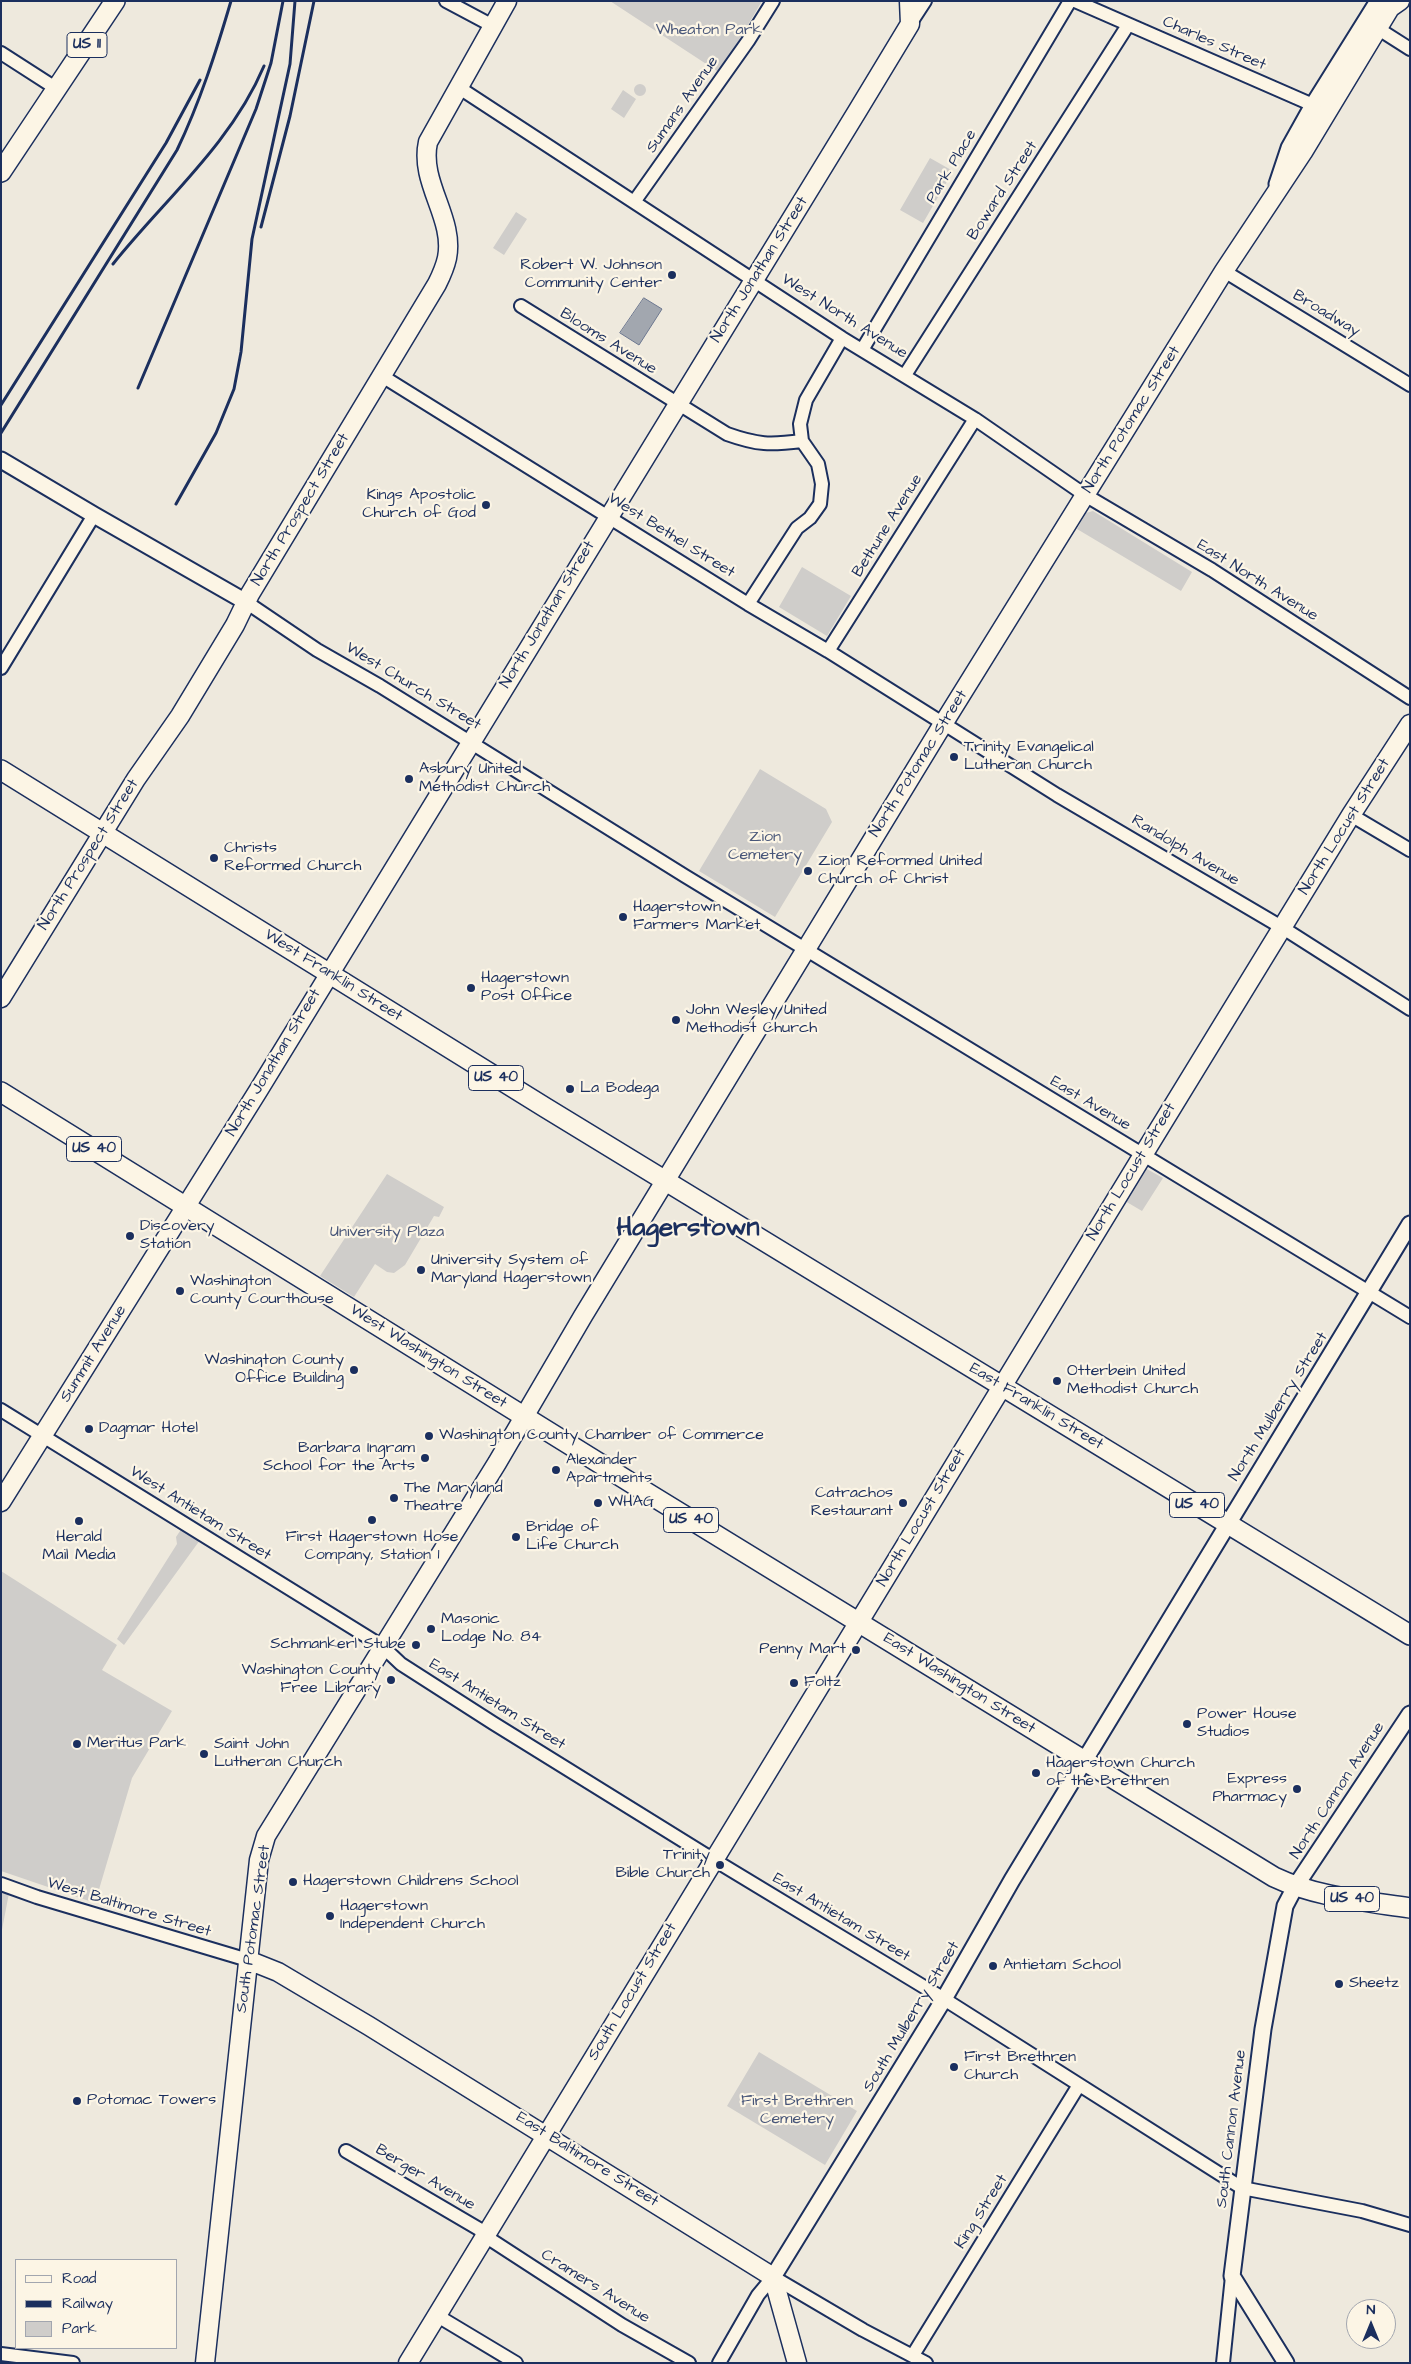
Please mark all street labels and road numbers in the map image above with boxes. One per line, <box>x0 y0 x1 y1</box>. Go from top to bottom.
street label: Charles Street <box>1159 13 1269 75</box>
road number: US 11 <box>67 32 107 58</box>
street label: Sumans Avenue <box>643 53 723 157</box>
street label: Park Place <box>922 126 982 208</box>
street label: Boward Street <box>964 138 1042 244</box>
street label: North Jonathan Street <box>707 193 813 347</box>
street label: West North Avenue <box>777 270 911 364</box>
street label: Broadway <box>1289 286 1363 342</box>
street label: Blooms Avenue <box>556 305 660 379</box>
street label: North Potomac Street <box>1079 343 1185 497</box>
street label: North Prospect Street <box>248 430 354 590</box>
street label: Bethune Avenue <box>849 471 927 581</box>
street label: West Bethel Street <box>604 489 738 583</box>
street label: East North Avenue <box>1193 536 1321 626</box>
street label: North Jonathan Street <box>496 538 600 692</box>
street label: West Church Street <box>342 639 484 735</box>
street label: North Potomac Street <box>866 687 972 841</box>
street label: North Locust Street <box>1295 755 1395 899</box>
street label: North Prospect Street <box>35 776 143 934</box>
street label: Randolph Avenue <box>1128 811 1242 891</box>
street label: West Franklin Street <box>260 926 406 1026</box>
street label: North Jonathan Street <box>222 986 326 1140</box>
road number: US 40 <box>468 1066 524 1090</box>
street label: East Avenue <box>1046 1072 1134 1136</box>
street label: North Locust Street <box>1083 1100 1181 1244</box>
road number: US 40 <box>66 1136 122 1162</box>
street label: West Washington Street <box>346 1301 510 1413</box>
street label: Summit Avenue <box>57 1302 131 1406</box>
street label: North Mulberry Street <box>1225 1329 1333 1485</box>
street label: East Franklin Street <box>965 1359 1107 1455</box>
street label: North Locust Street <box>873 1446 971 1590</box>
street label: West Antietam Street <box>126 1463 274 1565</box>
road number: US 40 <box>1170 1492 1224 1518</box>
road number: US 40 <box>664 1508 718 1532</box>
street label: East Washington Street <box>879 1629 1039 1739</box>
street label: East Antietam Street <box>425 1655 569 1755</box>
street label: North Cannon Avenue <box>1287 1719 1389 1863</box>
street label: South Potomac Street <box>233 1844 275 2014</box>
street label: East Antietam Street <box>769 1869 913 1967</box>
street label: West Baltimore Street <box>45 1874 213 1942</box>
road number: US 40 <box>1324 1886 1380 1912</box>
street label: South Locust Street <box>584 1920 682 2064</box>
street label: South Mulberry Street <box>859 1938 965 2096</box>
street label: South Cannon Avenue <box>1213 2049 1251 2209</box>
street label: East Baltimore Street <box>512 2108 662 2212</box>
street label: Berger Avenue <box>372 2141 478 2215</box>
street label: King Street <box>952 2171 1012 2253</box>
street label: Cramers Avenue <box>537 2246 653 2328</box>

